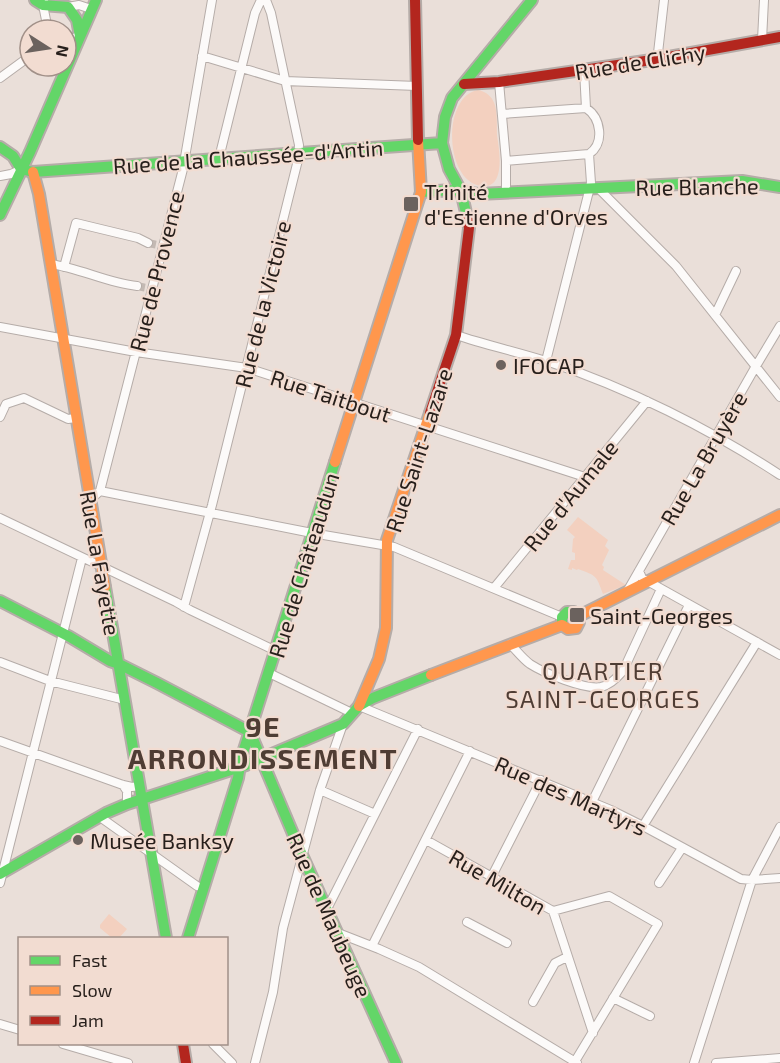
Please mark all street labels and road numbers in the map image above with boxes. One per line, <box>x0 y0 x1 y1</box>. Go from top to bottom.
street label: Rue de Clichy <box>573 38 708 84</box>
street label: Rue de la Chaussée-d'Antin <box>112 134 384 178</box>
street label: Rue Blanche <box>635 172 759 200</box>
street label: Rue de Provence <box>123 188 189 354</box>
street label: Rue de la Victoire <box>229 218 295 390</box>
street label: Rue Taitbout <box>268 363 394 427</box>
street label: Rue Saint-Lazare <box>379 365 457 535</box>
street label: Rue La Bruyère <box>654 387 752 529</box>
street label: Rue d'Aumale <box>517 434 623 556</box>
street label: Rue de Châteaudun <box>262 469 344 661</box>
street label: Rue La Fayette <box>75 489 127 637</box>
street label: Rue des Martyrs <box>491 750 651 840</box>
street label: Rue de Maubeuge <box>282 829 378 1001</box>
street label: Rue Milton <box>445 843 551 919</box>

